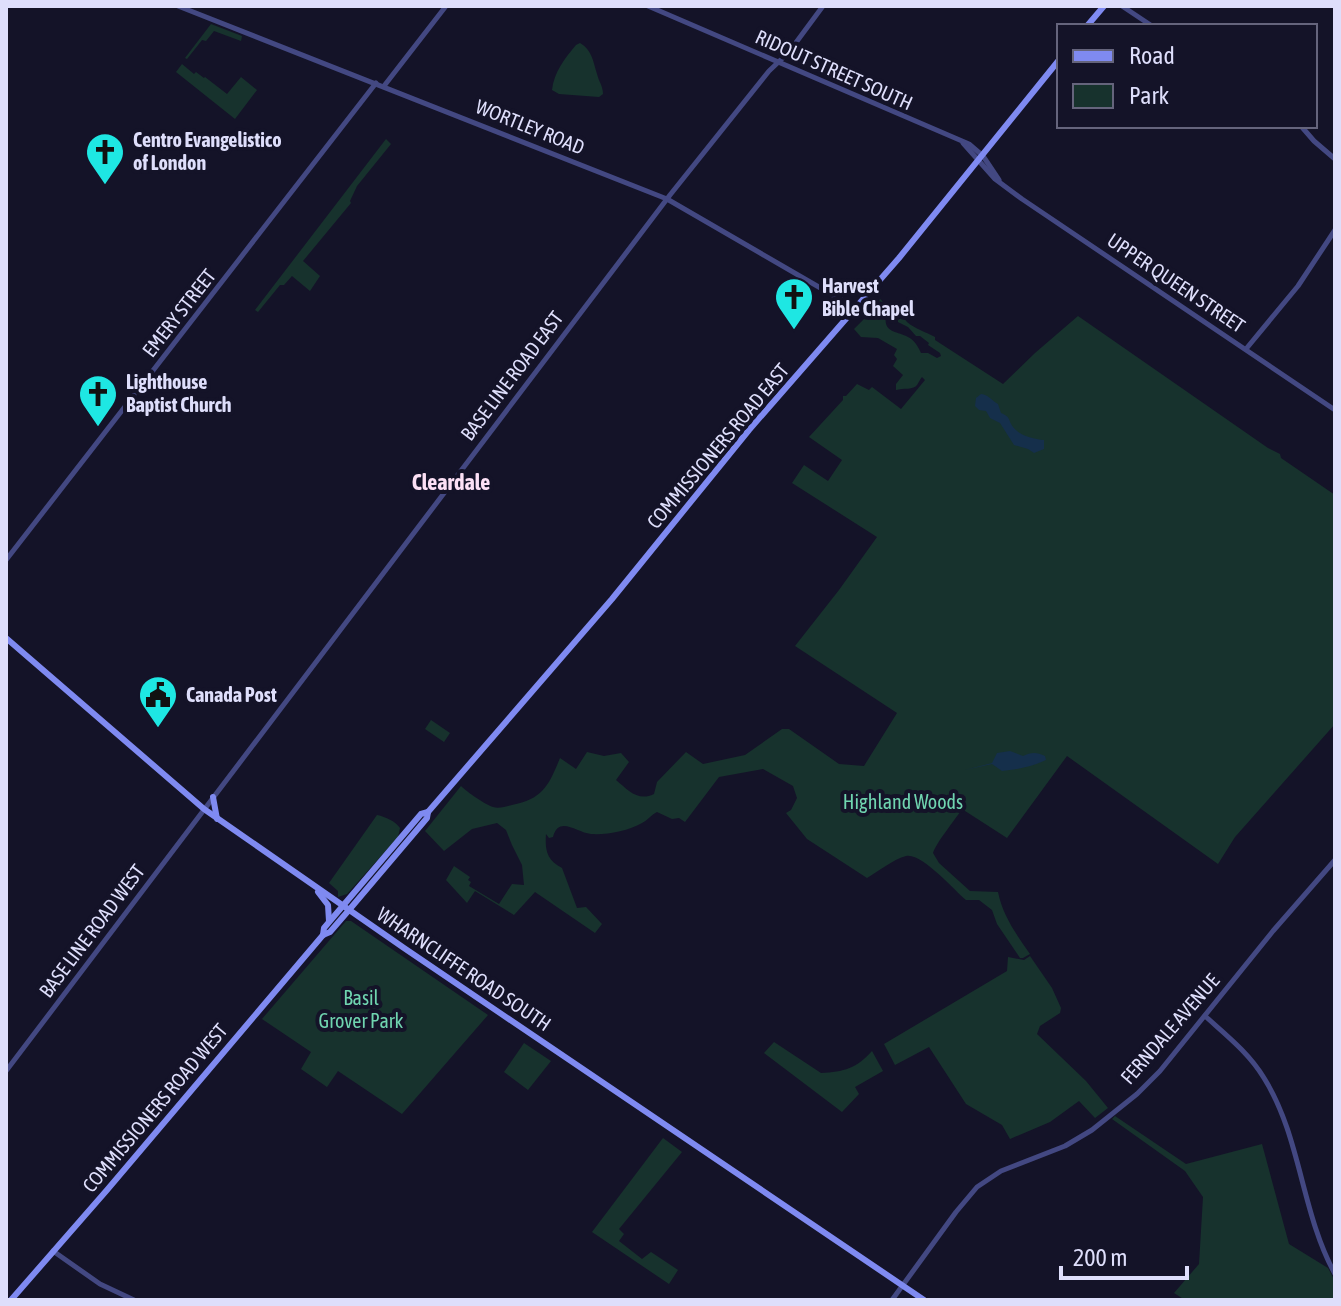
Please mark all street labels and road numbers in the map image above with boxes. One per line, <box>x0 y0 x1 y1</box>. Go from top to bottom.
street label: RIDOUT STREET SOUTH <box>752 25 916 114</box>
street label: WORTLEY ROAD <box>473 94 588 159</box>
street label: UPPER QUEEN STREET <box>1103 228 1250 337</box>
street label: EMERY STREET <box>137 264 220 361</box>
street label: BASE LINE ROAD EAST <box>456 306 568 445</box>
street label: COMMISSIONERS ROAD EAST <box>642 358 793 533</box>
street label: BASE LINE ROAD WEST <box>34 860 149 1002</box>
street label: WHARNCLIFFE ROAD SOUTH <box>373 902 555 1035</box>
street label: FERNDALE AVENUE <box>1116 969 1224 1088</box>
street label: COMMISSIONERS ROAD WEST <box>77 1019 232 1197</box>

